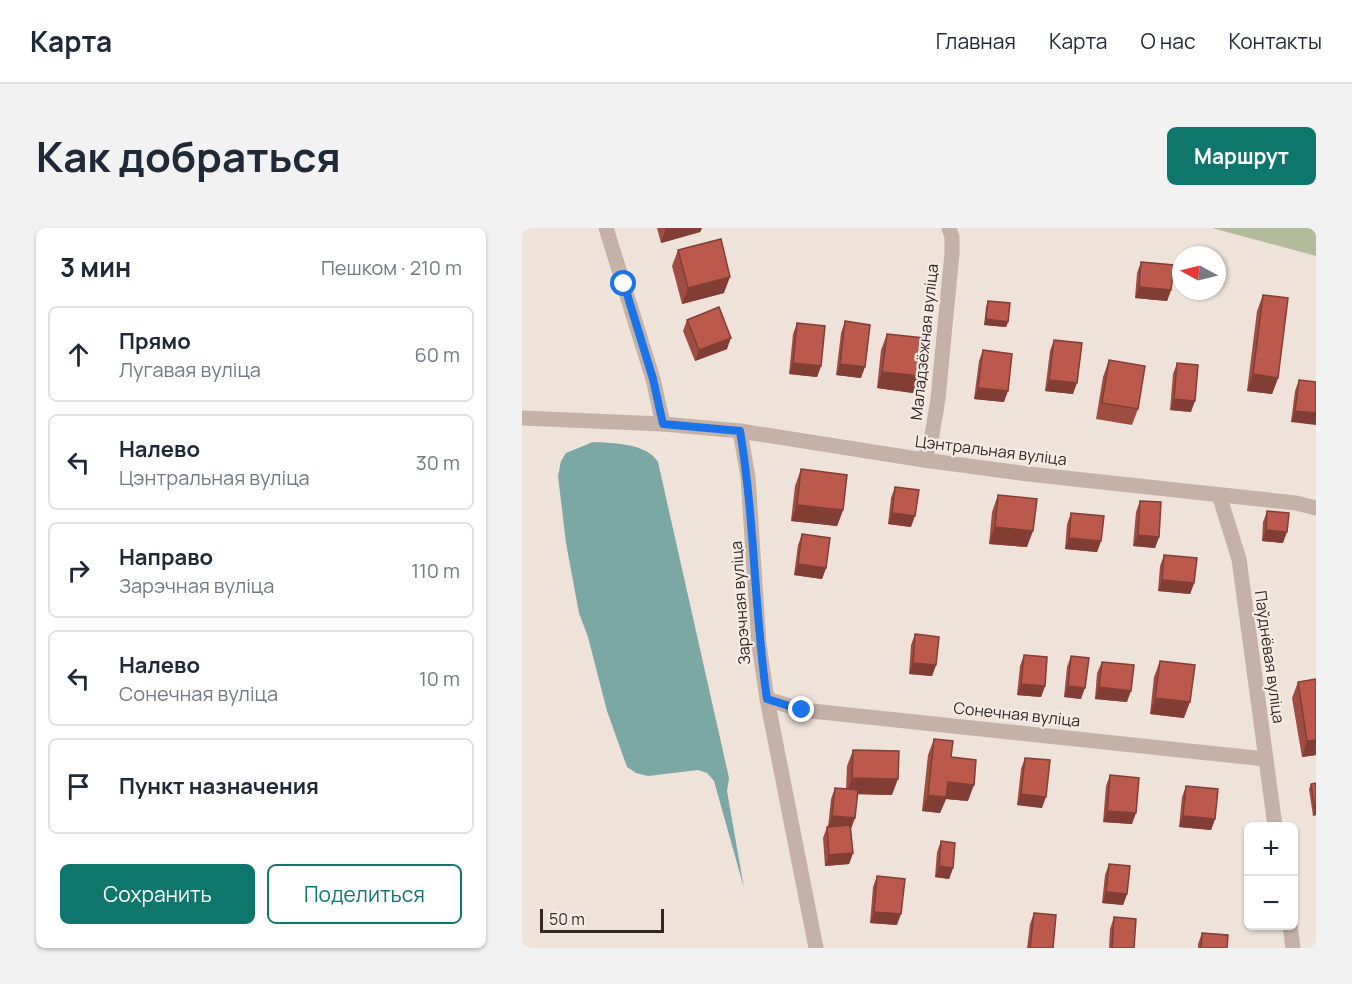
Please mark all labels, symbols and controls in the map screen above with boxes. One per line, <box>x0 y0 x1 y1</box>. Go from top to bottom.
text: Карта <box>30 22 112 60</box>
text: Главная <box>936 27 1016 55</box>
text: Карта <box>1049 27 1107 55</box>
text: О нас <box>1140 27 1196 55</box>
text: Контакты <box>1229 27 1322 55</box>
text: Как добраться <box>36 127 341 185</box>
button: Маршрут <box>1167 127 1316 185</box>
north arrow <box>1172 246 1226 300</box>
text: 3 мин <box>60 249 131 285</box>
text: Пешком · 210 m <box>321 254 462 281</box>
street label: Маладзёжная вуліца <box>905 263 943 421</box>
route start <box>610 270 636 296</box>
text: Прямо <box>119 326 191 356</box>
icon: ahead <box>62 338 95 371</box>
text: 60 m <box>414 341 460 368</box>
text: Лугавая вуліца <box>119 356 261 383</box>
street label: Цэнтральная вуліца <box>914 430 1068 470</box>
text: Налево <box>119 434 200 464</box>
icon: left <box>62 446 95 479</box>
text: 30 m <box>416 449 460 476</box>
text: Цэнтральная вуліца <box>119 464 310 491</box>
street label: Зарэчная вуліца <box>725 540 755 666</box>
text: Направо <box>119 542 213 572</box>
icon: right <box>62 554 95 587</box>
text: 110 m <box>411 557 460 584</box>
text: Зарэчная вуліца <box>119 572 274 599</box>
street label: Паўднёвая вуліца <box>1250 589 1290 725</box>
text: Налево <box>119 650 200 680</box>
icon: left <box>62 662 95 695</box>
text: 10 m <box>419 665 460 692</box>
text: Сонечная вуліца <box>119 680 278 707</box>
route end <box>788 696 814 722</box>
street label: Сонечная вуліца <box>953 696 1081 732</box>
icon: arrive <box>62 770 95 803</box>
text: Пункт назначения <box>119 771 319 801</box>
map controls <box>1244 822 1298 930</box>
button: + <box>1244 822 1298 876</box>
button: Сохранить <box>60 864 255 924</box>
button: Поделиться <box>267 864 462 924</box>
button: − <box>1244 876 1298 930</box>
scale bar <box>540 906 664 934</box>
text: 50 m <box>549 908 585 930</box>

